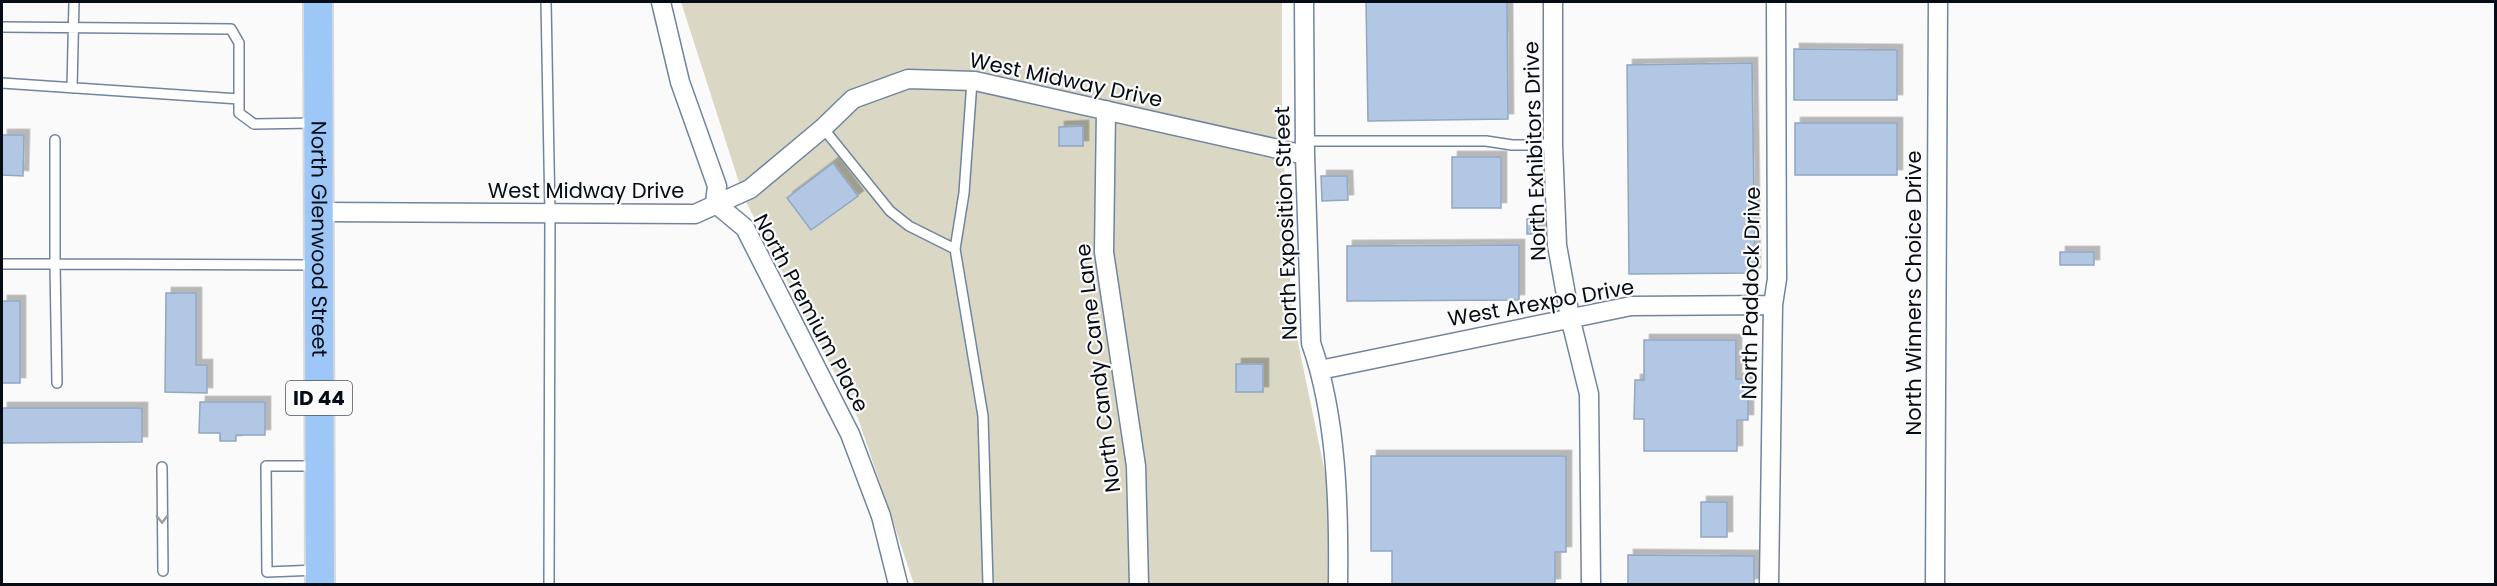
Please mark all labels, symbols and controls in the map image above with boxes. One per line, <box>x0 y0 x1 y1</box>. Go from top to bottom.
street label: North Exhibitors Drive <box>1516 41 1553 261</box>
street label: West Midway Drive <box>967 45 1165 114</box>
street label: North Exposition Street <box>1267 106 1304 341</box>
street label: North Glenwood Street <box>304 121 334 357</box>
street label: North Winners Choice Drive <box>1899 151 1928 435</box>
street label: West Midway Drive <box>488 176 684 205</box>
street label: North Paddock Drive <box>1734 186 1767 400</box>
street label: North Premium Place <box>747 209 876 417</box>
street label: North Candy Cane Lane <box>1068 242 1127 494</box>
street label: West Arexpo Drive <box>1445 272 1636 333</box>
road number: ID 44 <box>286 381 352 415</box>
one-way arrow <box>156 514 168 523</box>

